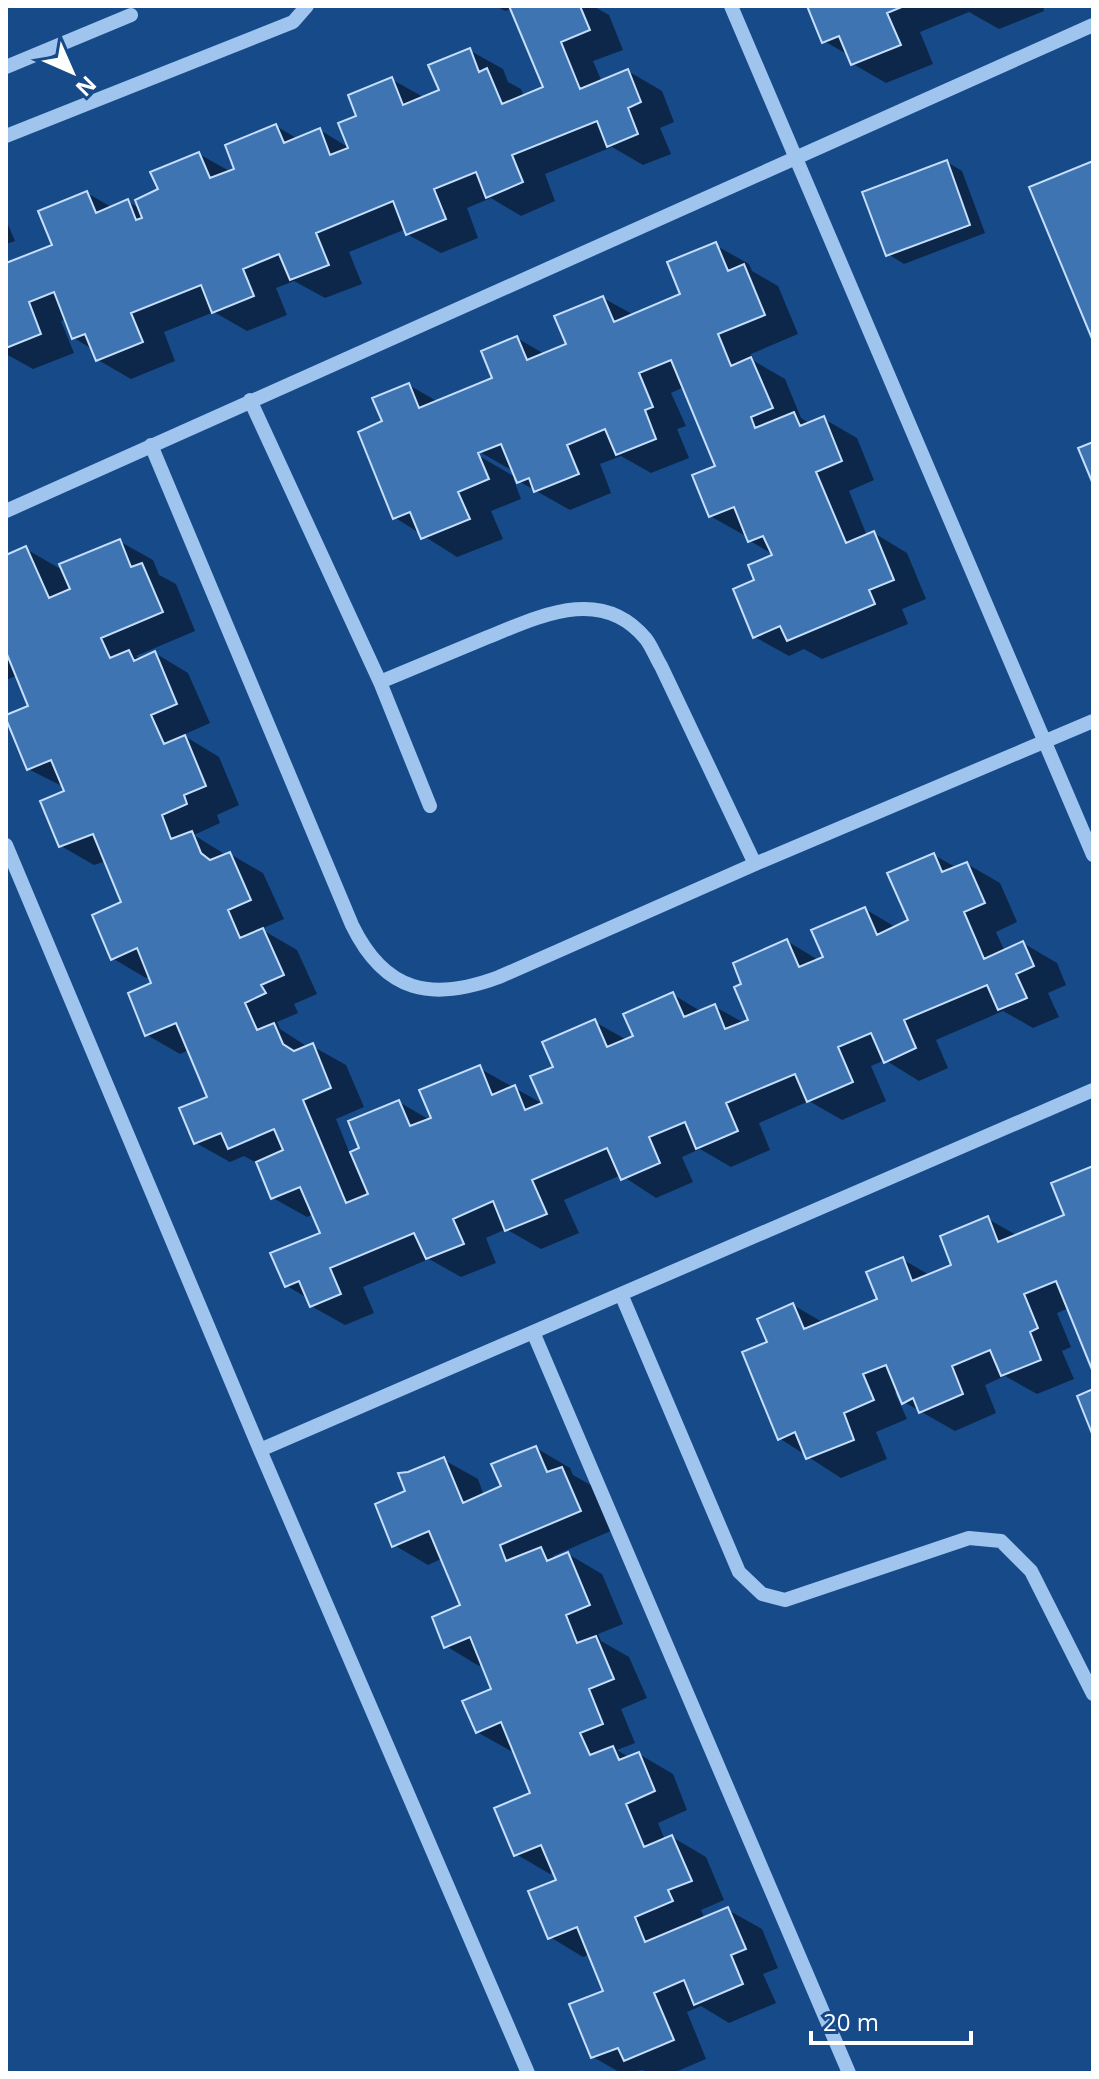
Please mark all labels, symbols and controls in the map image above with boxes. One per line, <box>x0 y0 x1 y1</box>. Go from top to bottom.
north arrow <box>32 32 112 112</box>
text: N <box>70 70 104 104</box>
scale bar <box>811 1995 971 2045</box>
text: 20 m <box>823 2005 879 2038</box>

